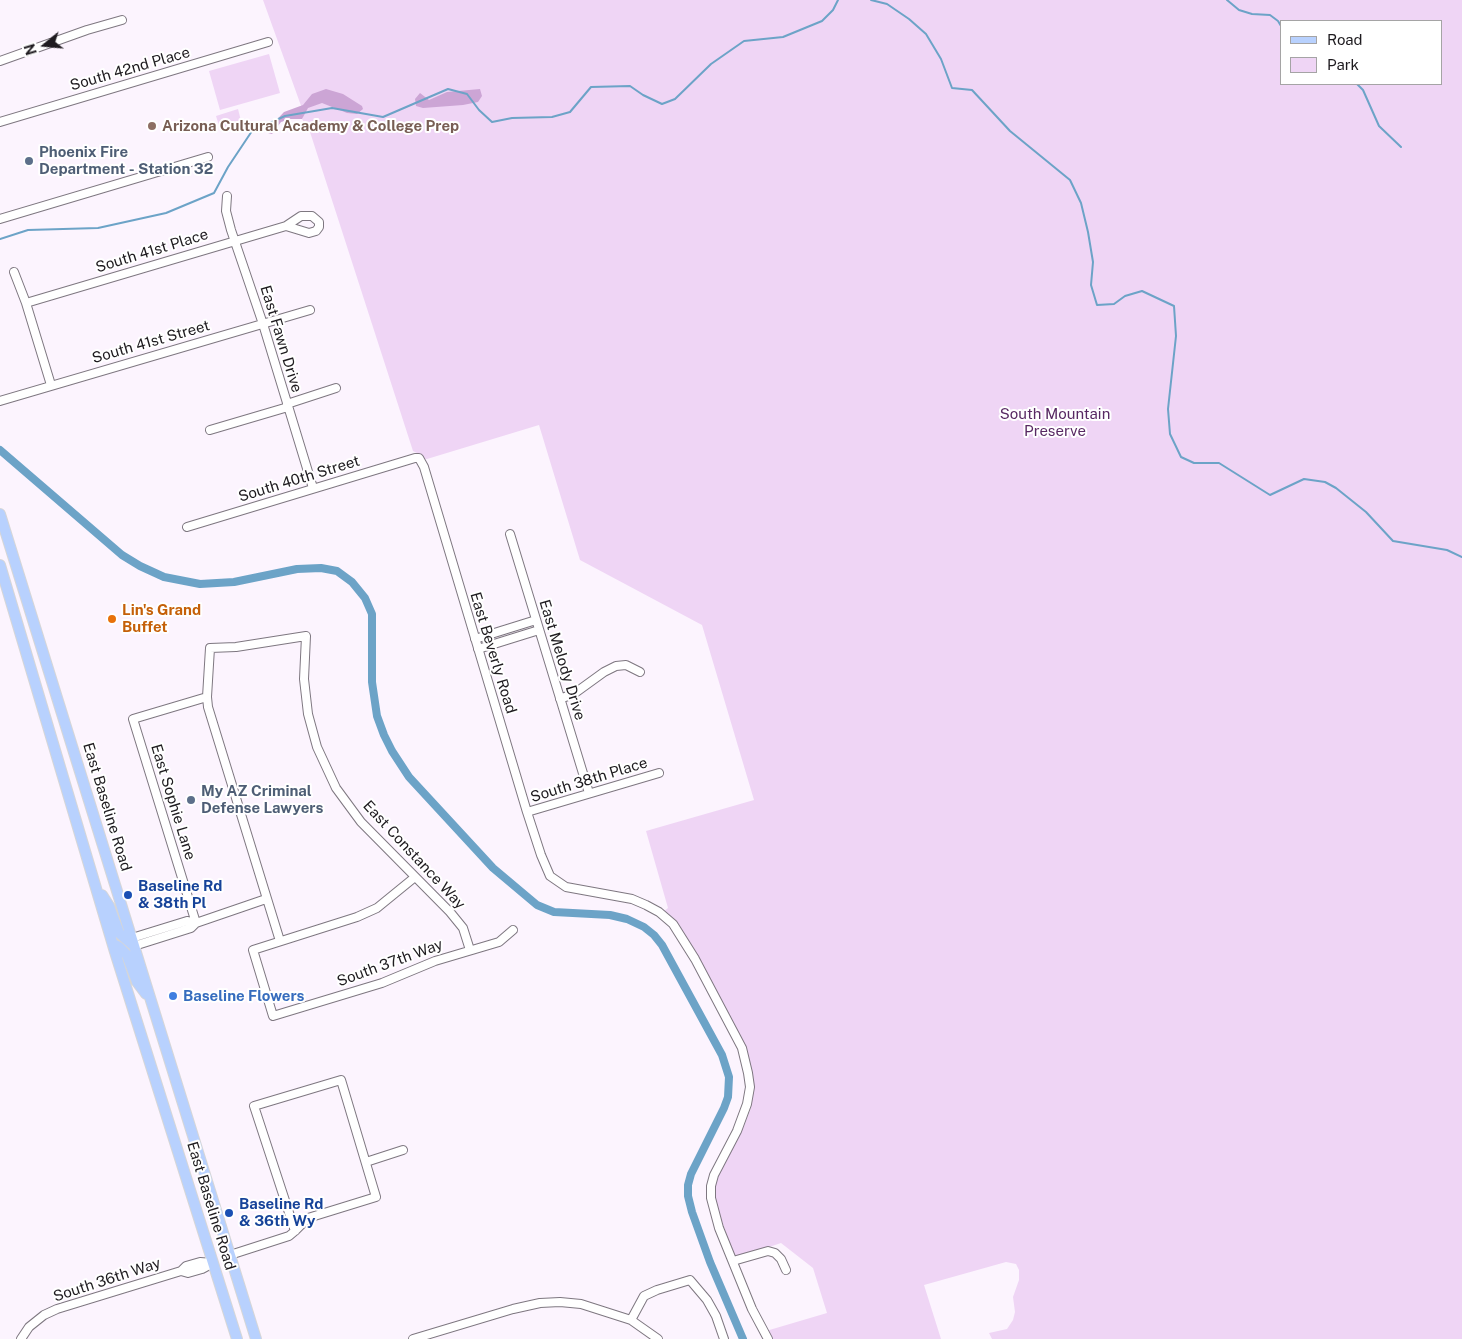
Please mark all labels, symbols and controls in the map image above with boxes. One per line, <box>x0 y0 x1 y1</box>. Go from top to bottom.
north arrow <box>20 20 70 70</box>
legend <box>1280 20 1442 85</box>
text: Road <box>1327 31 1363 48</box>
text: N <box>21 42 40 57</box>
street label: South 42nd Place <box>68 43 192 95</box>
text: Park <box>1327 56 1359 73</box>
place label: Arizona Cultural Academy & College Prep <box>162 117 459 135</box>
marker: Arizona Cultural Academy & College Prep <box>146 120 158 132</box>
place label: Phoenix Fire Department - Station 32 <box>39 143 213 178</box>
marker: Phoenix Fire Department - Station 32 <box>23 155 35 167</box>
street label: South 41st Place <box>94 225 210 277</box>
street label: East Fawn Drive <box>256 283 306 395</box>
street label: South 41st Street <box>90 317 212 367</box>
park label: South Mountain Preserve <box>1000 405 1110 440</box>
street label: South 40th Street <box>236 452 362 506</box>
street label: East Beverly Road <box>466 590 520 716</box>
street label: East Melody Drive <box>535 598 589 722</box>
place label: Lin's Grand Buffet <box>122 601 201 636</box>
marker: Lin's Grand Buffet <box>106 613 118 625</box>
street label: East Baseline Road <box>79 741 135 873</box>
street label: East Sophie Lane <box>147 742 199 862</box>
street label: South 38th Place <box>528 754 650 806</box>
place label: My AZ Criminal Defense Lawyers <box>201 782 323 817</box>
marker: My AZ Criminal Defense Lawyers <box>185 794 197 806</box>
street label: East Constance Way <box>359 797 469 913</box>
place label: Baseline Rd & 38th Pl <box>138 877 222 912</box>
marker: Baseline Rd & 38th Pl <box>122 889 134 901</box>
street label: South 37th Way <box>335 935 445 991</box>
place label: Baseline Flowers <box>183 987 304 1005</box>
marker: Baseline Flowers <box>167 990 179 1002</box>
street label: East Baseline Road <box>183 1140 239 1272</box>
place label: Baseline Rd & 36th Wy <box>239 1195 323 1230</box>
marker: Baseline Rd & 36th Wy <box>223 1207 235 1219</box>
street label: South 36th Way <box>51 1254 163 1306</box>

